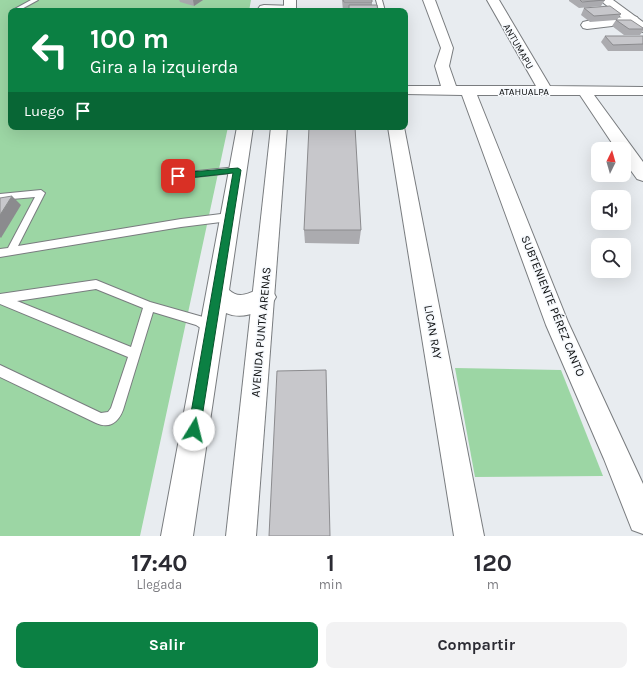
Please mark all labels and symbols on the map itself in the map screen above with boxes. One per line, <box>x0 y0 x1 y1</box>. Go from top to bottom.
street label: ANTUMAPU <box>500 22 536 71</box>
street label: ATAHUALPA <box>499 86 549 98</box>
north arrow <box>591 142 631 182</box>
pin <box>161 159 195 193</box>
street label: SUBTENIENTE PÉREZ CANTO <box>518 233 589 379</box>
street label: AVENIDA PUNTA ARENAS <box>248 266 274 398</box>
street label: LICAN RAY <box>421 304 445 361</box>
position arrow <box>173 409 215 451</box>

